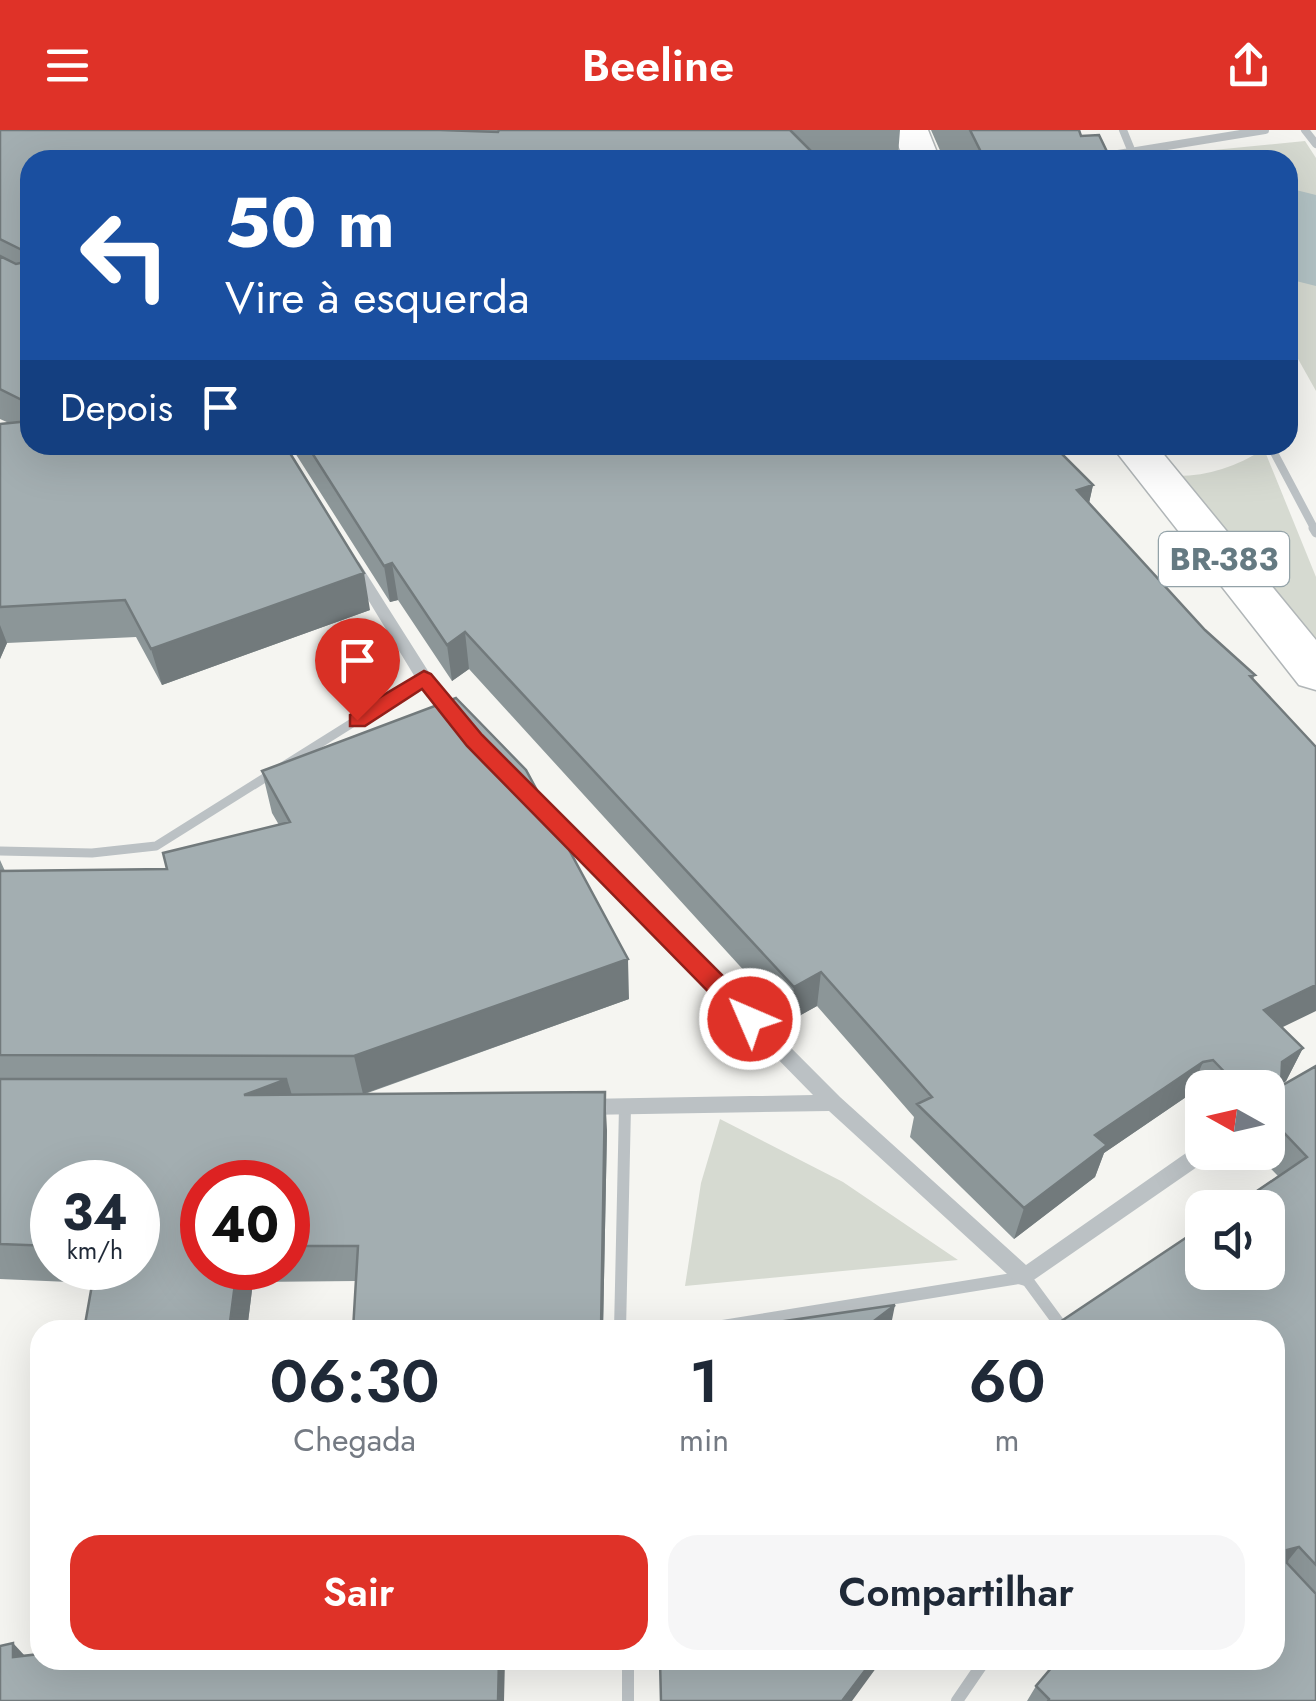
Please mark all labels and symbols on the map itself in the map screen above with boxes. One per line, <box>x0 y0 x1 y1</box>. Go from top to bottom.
road number: BR-383 <box>1159 532 1289 586</box>
pin <box>315 618 400 721</box>
position arrow <box>698 967 802 1071</box>
north arrow <box>1185 1070 1285 1170</box>
speed limit sign: 40 <box>180 1160 310 1290</box>

